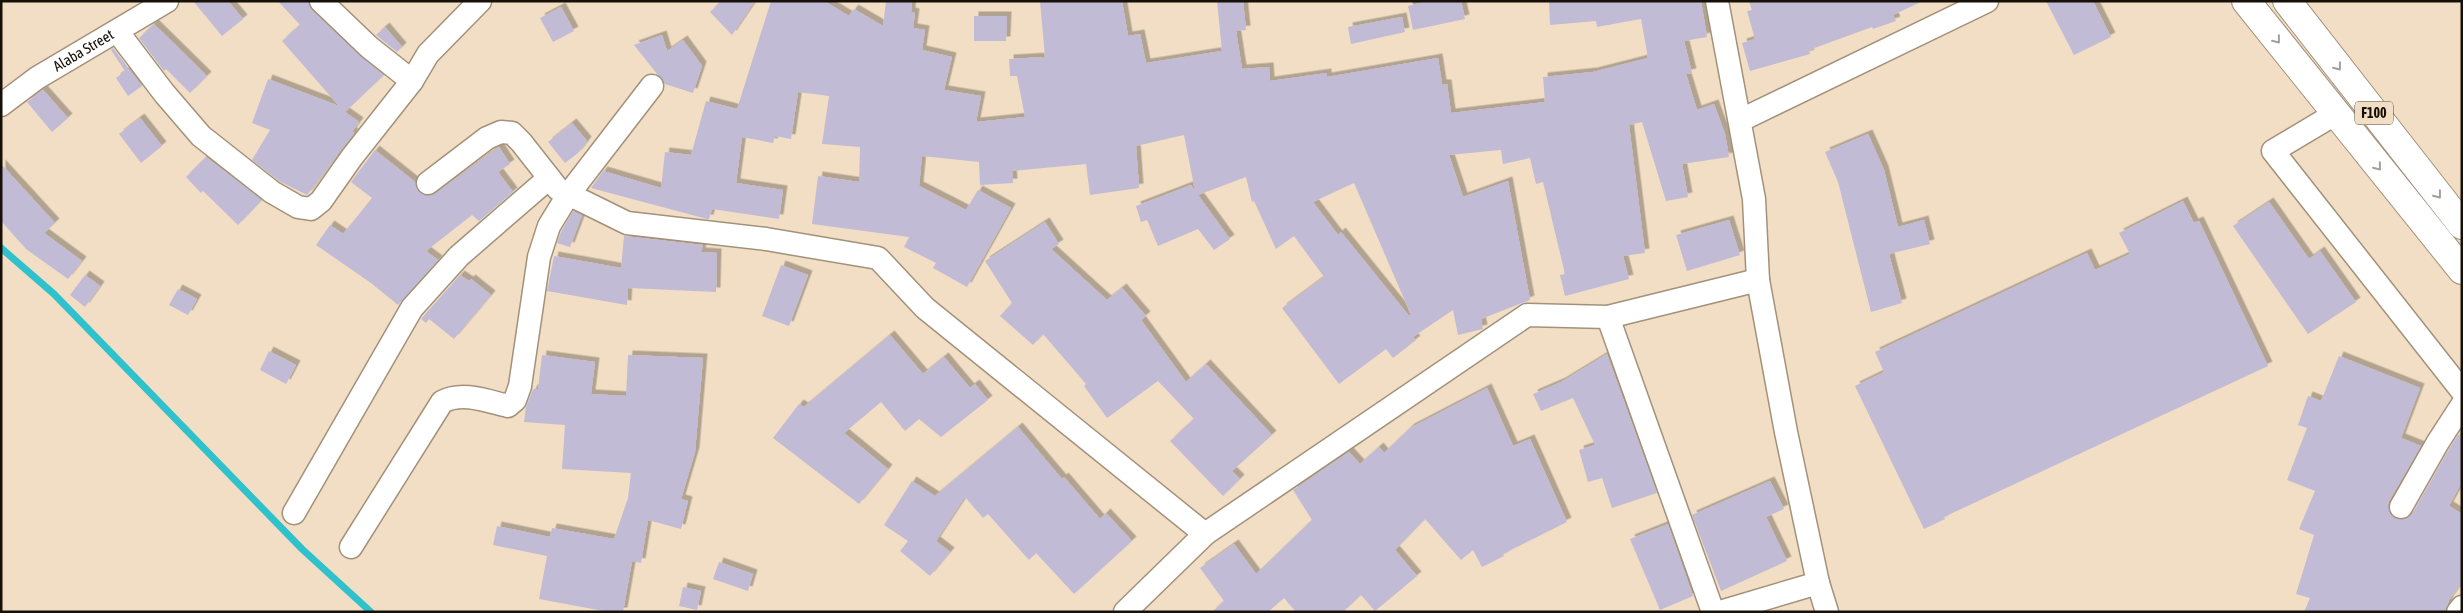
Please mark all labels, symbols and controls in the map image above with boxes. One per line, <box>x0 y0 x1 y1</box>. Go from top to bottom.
street label: Alaba Street <box>50 26 117 75</box>
one-way arrow <box>2271 34 2280 43</box>
one-way arrow <box>2333 61 2341 70</box>
road number: F100 <box>2355 102 2393 125</box>
one-way arrow <box>2372 161 2381 170</box>
one-way arrow <box>2433 189 2441 198</box>

